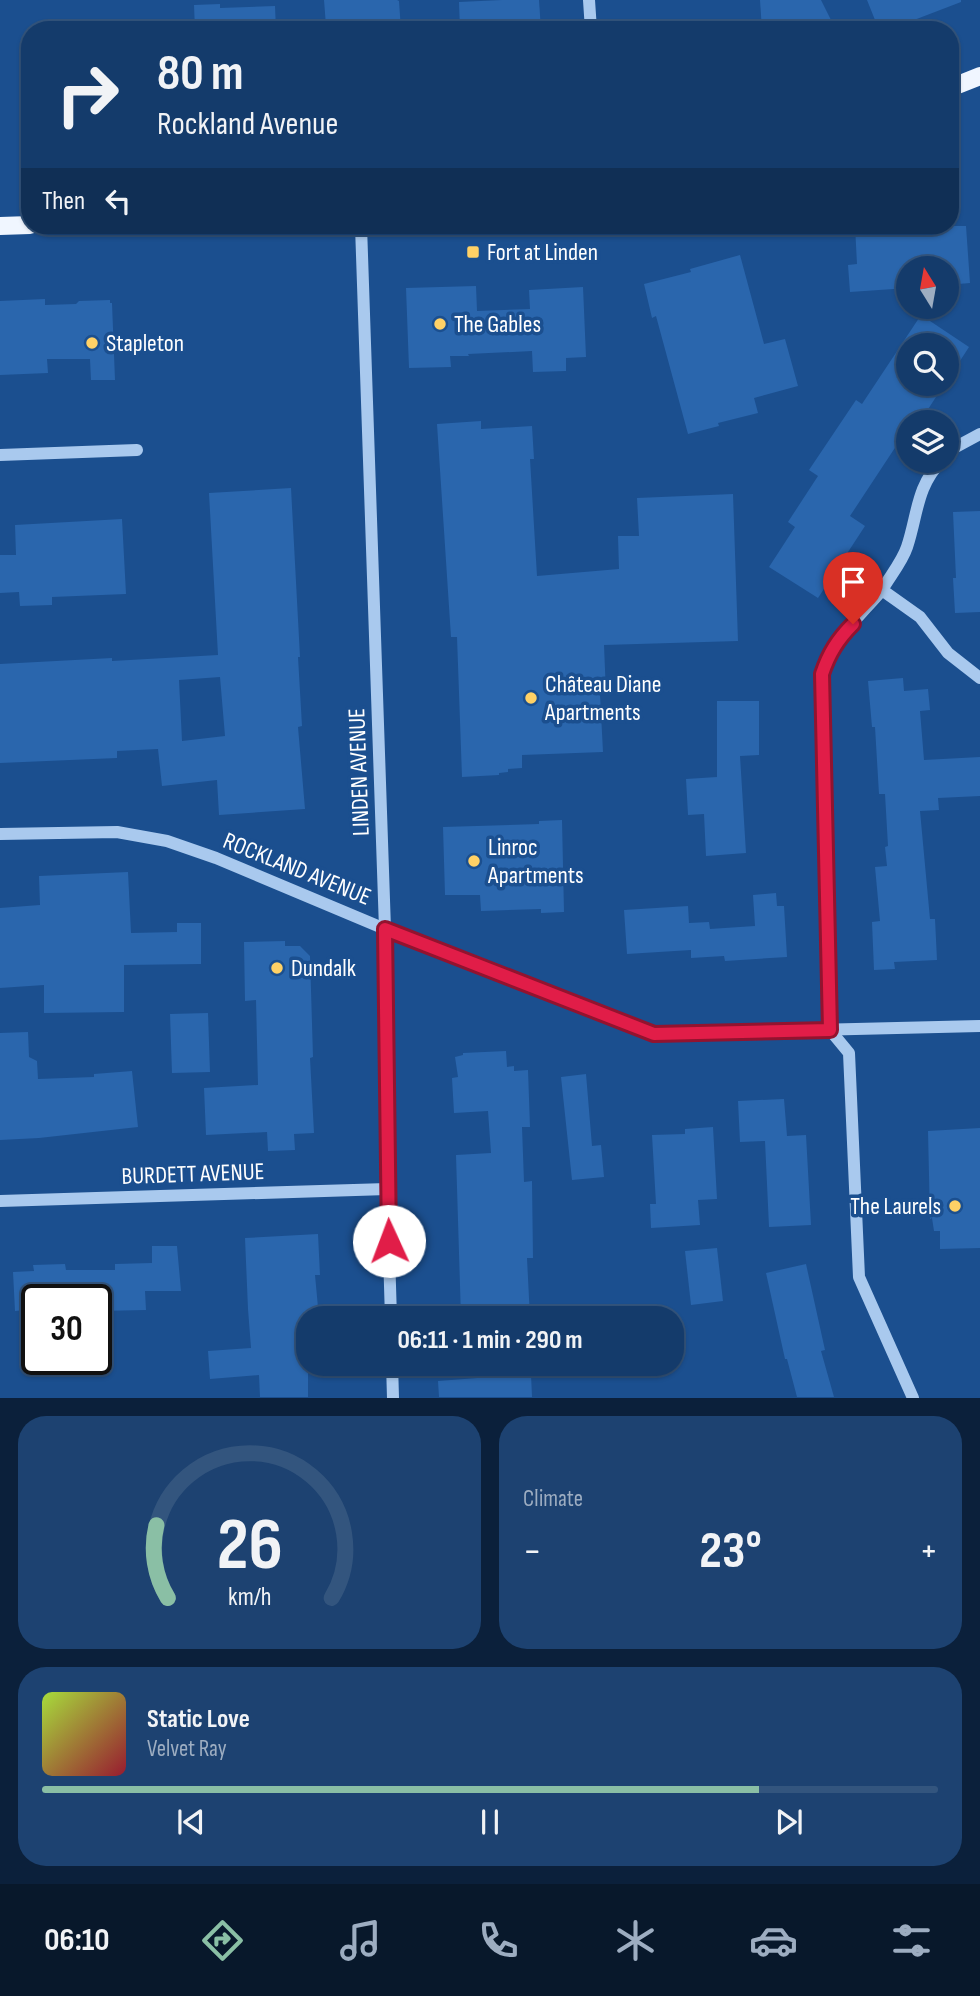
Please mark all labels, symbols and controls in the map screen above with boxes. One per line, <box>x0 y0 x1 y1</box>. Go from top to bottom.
text: 80 m <box>157 45 244 104</box>
icon: right <box>42 49 133 140</box>
text: Rockland Avenue <box>157 105 338 144</box>
icon: left <box>99 182 137 220</box>
text: Then <box>42 186 85 217</box>
place label: Fort at Linden <box>487 238 598 267</box>
marker: Fort at Linden <box>465 244 481 260</box>
north arrow <box>896 256 959 318</box>
map controls <box>896 256 959 473</box>
place label: The Gables <box>454 310 541 339</box>
marker: The Gables <box>432 316 448 332</box>
place label: Stapleton <box>106 329 184 358</box>
button: search <box>896 333 959 396</box>
marker: Stapleton <box>84 335 100 351</box>
button: layers <box>896 410 959 473</box>
pin <box>823 552 883 624</box>
icon: arrive <box>834 563 872 601</box>
place label: Château Diane Apartments <box>544 670 661 727</box>
marker: Château Diane Apartments <box>523 690 539 706</box>
street label: LINDEN AVENUE <box>342 708 376 836</box>
street label: ROCKLAND AVENUE <box>219 826 375 912</box>
place label: Linroc Apartments <box>487 833 584 890</box>
marker: Linroc Apartments <box>466 853 482 869</box>
place label: Dundalk <box>291 954 356 983</box>
marker: Dundalk <box>269 960 285 976</box>
street label: BURDETT AVENUE <box>121 1157 265 1191</box>
place label: The Laurels <box>850 1192 941 1221</box>
marker: The Laurels <box>947 1198 963 1214</box>
position arrow <box>352 1204 426 1278</box>
speed limit sign: 30 <box>21 1284 112 1375</box>
text: 06:11 · 1 min · 290 m <box>397 1325 583 1356</box>
text: Climate <box>523 1485 583 1513</box>
text: 26 <box>216 1503 283 1591</box>
text: 23° <box>699 1520 762 1583</box>
text: − <box>523 1529 542 1574</box>
text: + <box>919 1529 938 1574</box>
text: km/h <box>228 1582 271 1613</box>
text: Static Love <box>147 1704 250 1735</box>
text: Velvet Ray <box>147 1735 227 1763</box>
icon: previous <box>172 1803 210 1841</box>
icon: pause <box>471 1803 509 1841</box>
icon: next <box>770 1803 808 1841</box>
icon: directions <box>198 1916 247 1965</box>
icon: music <box>336 1916 385 1965</box>
icon: phone <box>474 1916 523 1965</box>
icon: climate <box>611 1916 660 1965</box>
icon: car <box>749 1916 798 1965</box>
icon: filters <box>887 1916 936 1965</box>
text: 06:10 <box>44 1921 110 1960</box>

